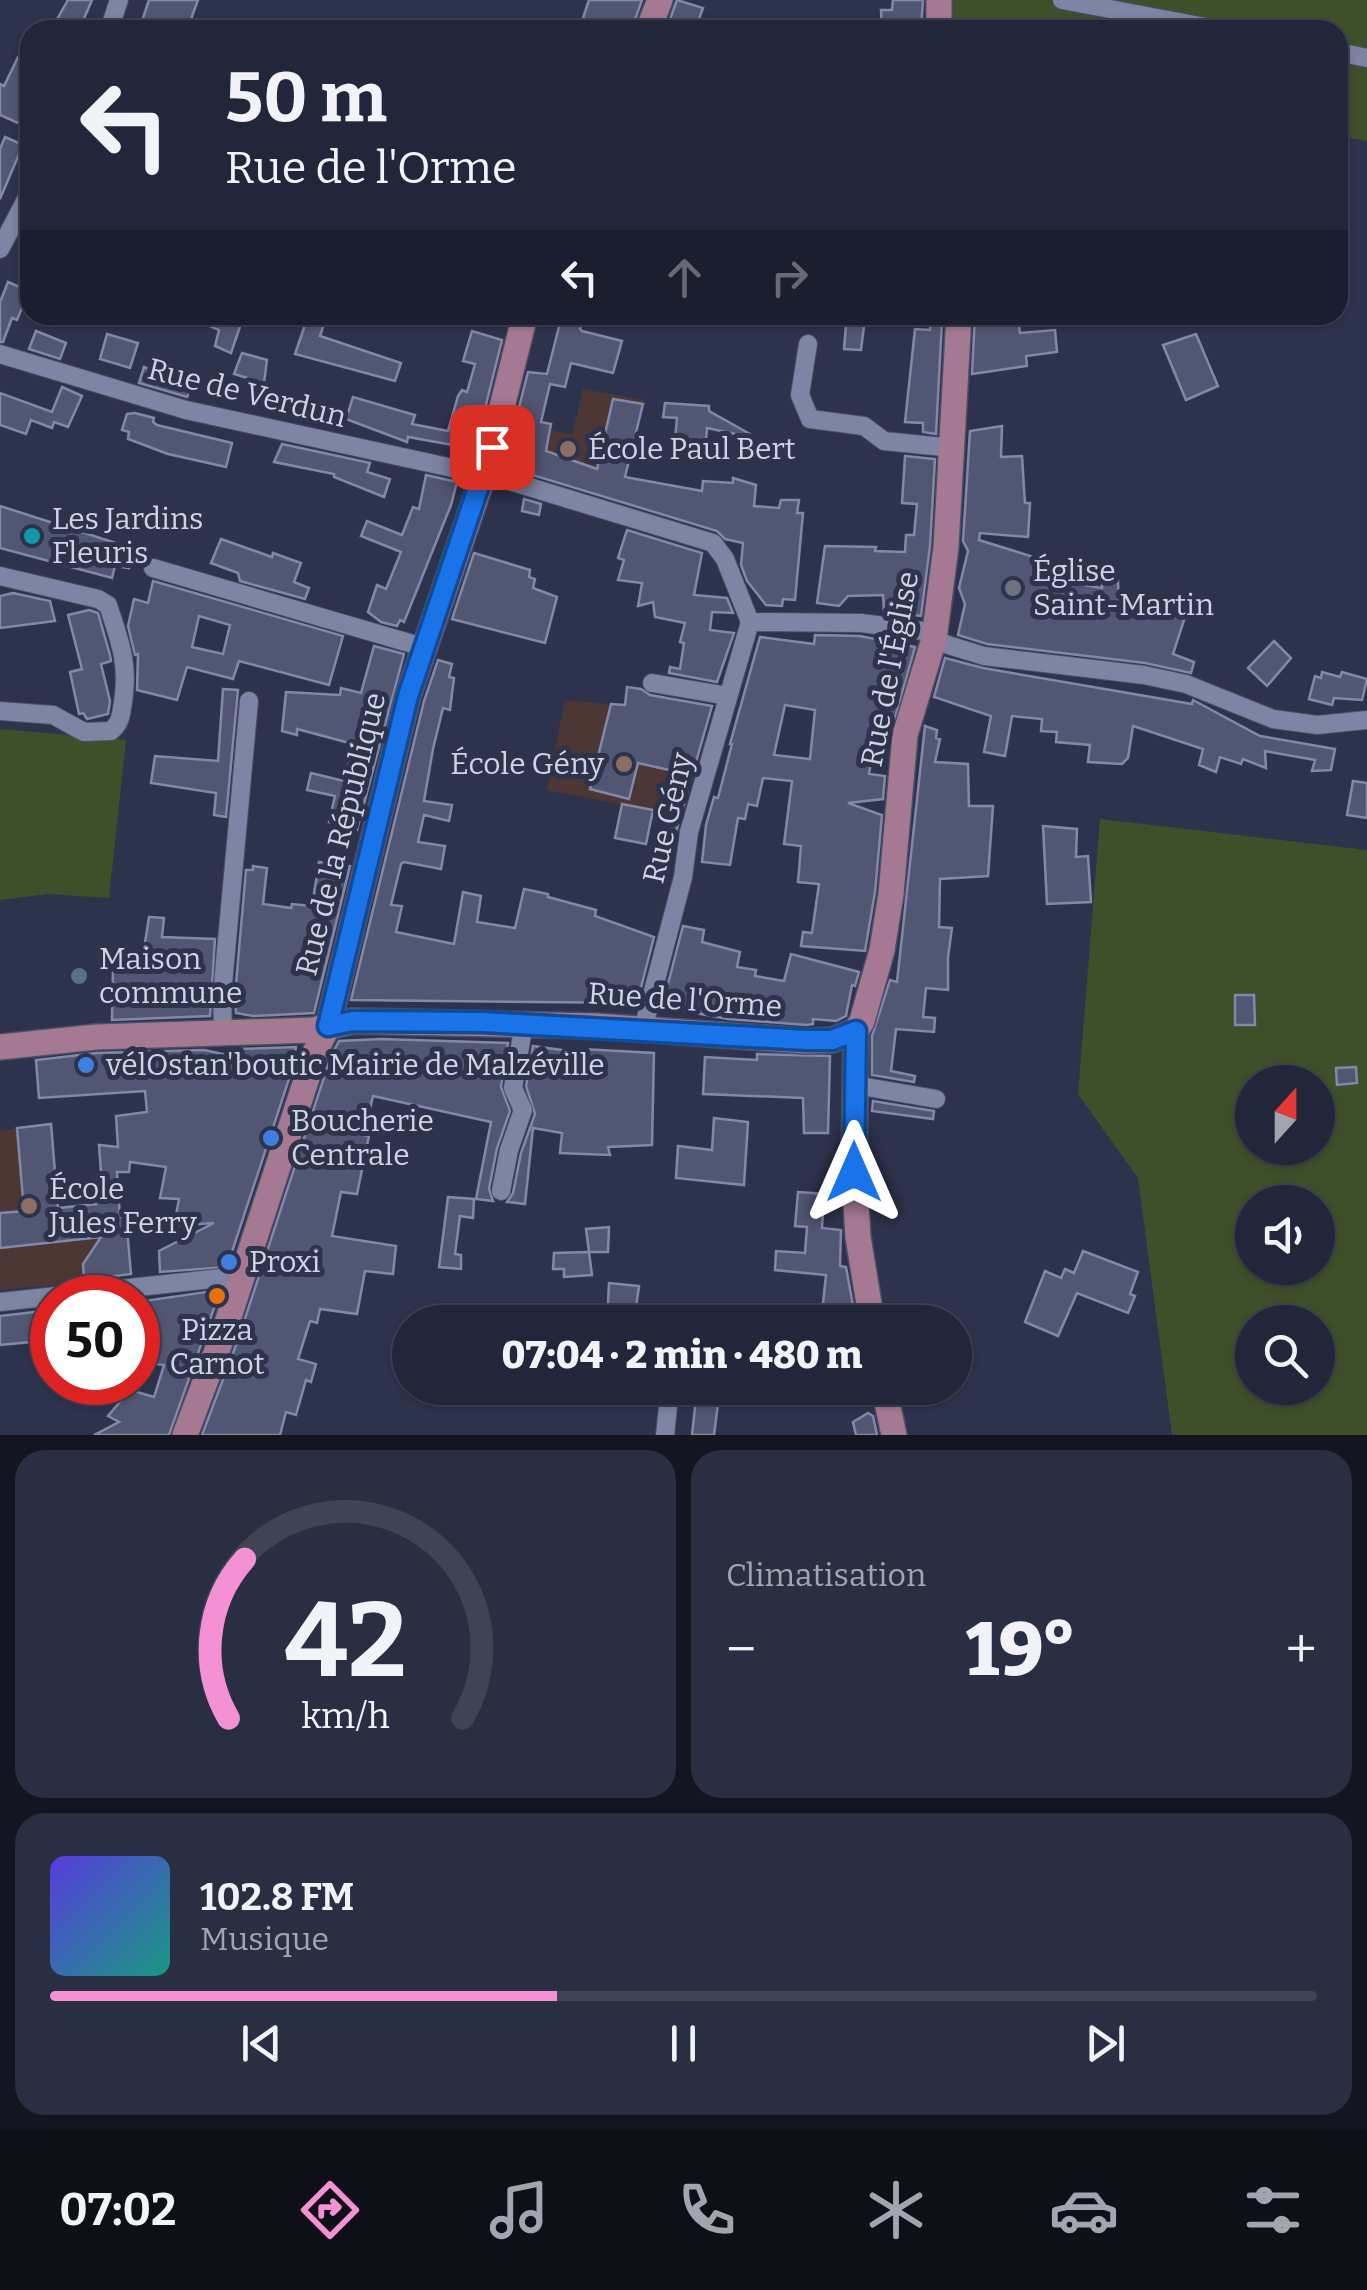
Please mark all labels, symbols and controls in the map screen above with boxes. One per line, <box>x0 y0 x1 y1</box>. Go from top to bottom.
text: 50 m <box>225 56 387 140</box>
icon: left <box>60 60 190 190</box>
text: Rue de l'Orme <box>225 141 517 195</box>
icon: left <box>552 250 607 305</box>
icon: ahead <box>657 250 712 305</box>
icon: right <box>762 250 817 305</box>
street label: Rue de Verdun <box>144 351 350 435</box>
pin <box>450 405 535 490</box>
icon: arrive <box>465 420 520 475</box>
place label: École Paul Bert <box>588 431 796 467</box>
marker: École Paul Bert <box>557 438 579 460</box>
place label: Les Jardins Fleuris <box>52 501 203 571</box>
marker: Les Jardins Fleuris <box>21 525 43 547</box>
place label: Église Saint-Martin <box>1033 553 1214 623</box>
street label: Rue de l'Église <box>853 568 927 770</box>
marker: Église Saint-Martin <box>1002 577 1024 599</box>
street label: Rue de la République <box>288 689 394 979</box>
place label: École Gény <box>450 746 604 782</box>
street label: Rue Gény <box>636 749 700 887</box>
marker: École Gény <box>613 753 635 775</box>
place label: Maison commune <box>99 941 242 1011</box>
marker: Maison commune <box>68 965 90 987</box>
street label: Rue de l'Orme <box>587 975 783 1025</box>
place label: vélOstan'boutic Mairie de Malzéville <box>105 1047 605 1083</box>
marker: vélOstan'boutic Mairie de Malzéville <box>75 1054 97 1076</box>
north arrow <box>1235 1065 1335 1165</box>
map controls <box>1235 1065 1335 1405</box>
place label: Boucherie Centrale <box>291 1103 434 1173</box>
position arrow <box>802 1120 906 1224</box>
marker: Boucherie Centrale <box>260 1127 282 1149</box>
place label: École Jules Ferry <box>48 1171 197 1241</box>
button: sound <box>1235 1185 1335 1285</box>
marker: École Jules Ferry <box>18 1195 40 1217</box>
place label: Proxi <box>249 1244 320 1280</box>
marker: Proxi <box>218 1251 240 1273</box>
speed limit sign: 50 <box>30 1275 160 1405</box>
marker: Pizza Carnot <box>206 1285 228 1307</box>
button: search <box>1235 1305 1335 1405</box>
place label: Pizza Carnot <box>169 1312 265 1382</box>
text: 07:04 · 2 min · 480 m <box>502 1332 862 1378</box>
text: Climatisation <box>726 1556 926 1594</box>
text: 42 <box>285 1579 406 1704</box>
text: 19° <box>966 1605 1076 1695</box>
text: − <box>726 1617 756 1683</box>
text: + <box>1286 1617 1317 1683</box>
text: km/h <box>301 1695 390 1737</box>
text: 102.8 FM <box>200 1874 354 1920</box>
text: Musique <box>200 1920 329 1958</box>
icon: previous <box>234 2016 289 2071</box>
icon: pause <box>656 2016 711 2071</box>
icon: next <box>1078 2016 1133 2071</box>
icon: directions <box>295 2175 365 2245</box>
icon: music <box>484 2175 554 2245</box>
icon: phone <box>672 2175 742 2245</box>
icon: climate <box>861 2175 931 2245</box>
icon: car <box>1049 2175 1119 2245</box>
icon: filters <box>1238 2175 1308 2245</box>
text: 07:02 <box>59 2183 176 2237</box>

